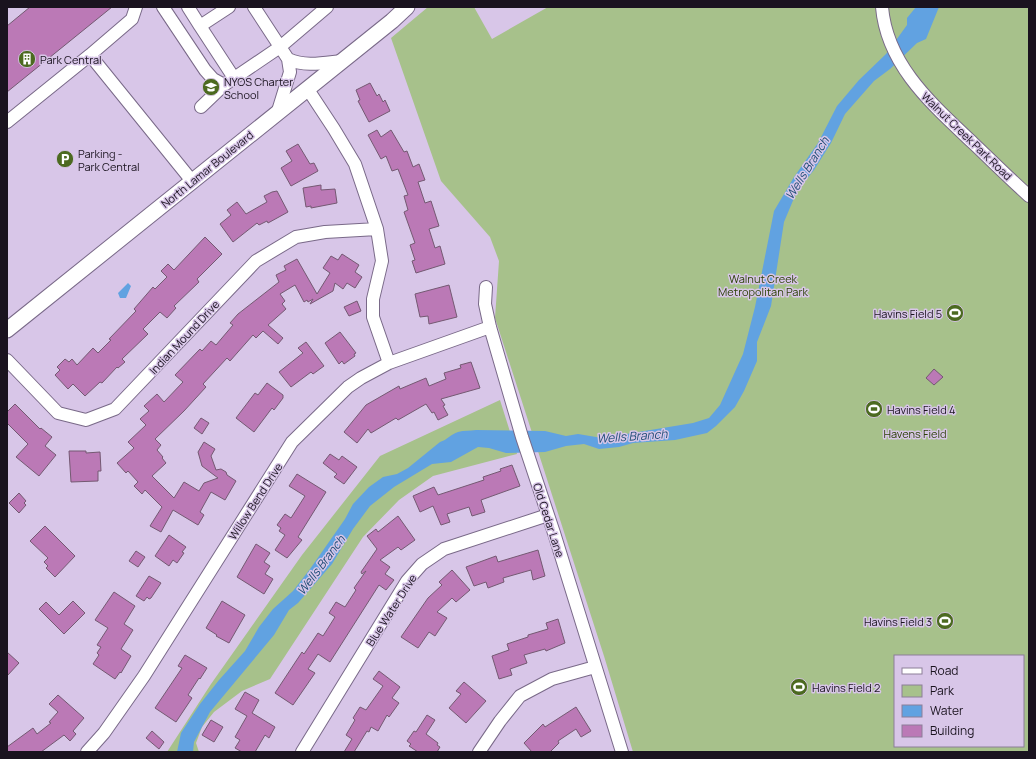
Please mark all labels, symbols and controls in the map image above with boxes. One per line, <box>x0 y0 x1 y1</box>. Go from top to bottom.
building icon: Park Central <box>17 49 37 69</box>
place label: Park Central <box>40 52 102 67</box>
place label: NYOS Charter School <box>224 74 293 102</box>
school or university icon: NYOS Charter School <box>201 77 221 97</box>
street label: Walnut Creek Park Road <box>918 89 1016 183</box>
street label: North Lamar Boulevard <box>158 127 256 211</box>
water label: Wells Branch <box>781 133 833 203</box>
place label: Parking - Park Central <box>78 146 140 174</box>
parking icon: Parking - Park Central <box>55 149 75 169</box>
park label: Walnut Creek Metropolitan Park <box>718 271 808 299</box>
street label: Indian Mound Drive <box>146 296 223 377</box>
sports icon: Havins Field 5 <box>945 303 965 323</box>
place label: Havins Field 5 <box>874 306 942 321</box>
sports icon: Havins Field 4 <box>864 399 884 419</box>
place label: Havins Field 4 <box>887 402 955 417</box>
water label: Wells Branch <box>596 425 669 447</box>
park label: Havens Field <box>883 426 947 441</box>
street label: Willow Bend Drive <box>225 459 286 542</box>
street label: Old Cedar Lane <box>530 481 568 559</box>
water label: Wells Branch <box>293 531 350 598</box>
street label: Blue Water Drive <box>362 571 420 649</box>
sports icon: Havins Field 3 <box>935 611 955 631</box>
place label: Havins Field 3 <box>864 614 932 629</box>
legend <box>894 655 1024 747</box>
text: Road <box>930 662 958 679</box>
sports icon: Havins Field 2 <box>789 677 809 697</box>
place label: Havins Field 2 <box>812 680 880 695</box>
text: Park <box>930 682 955 699</box>
text: Water <box>930 702 964 719</box>
text: Building <box>930 722 974 739</box>

